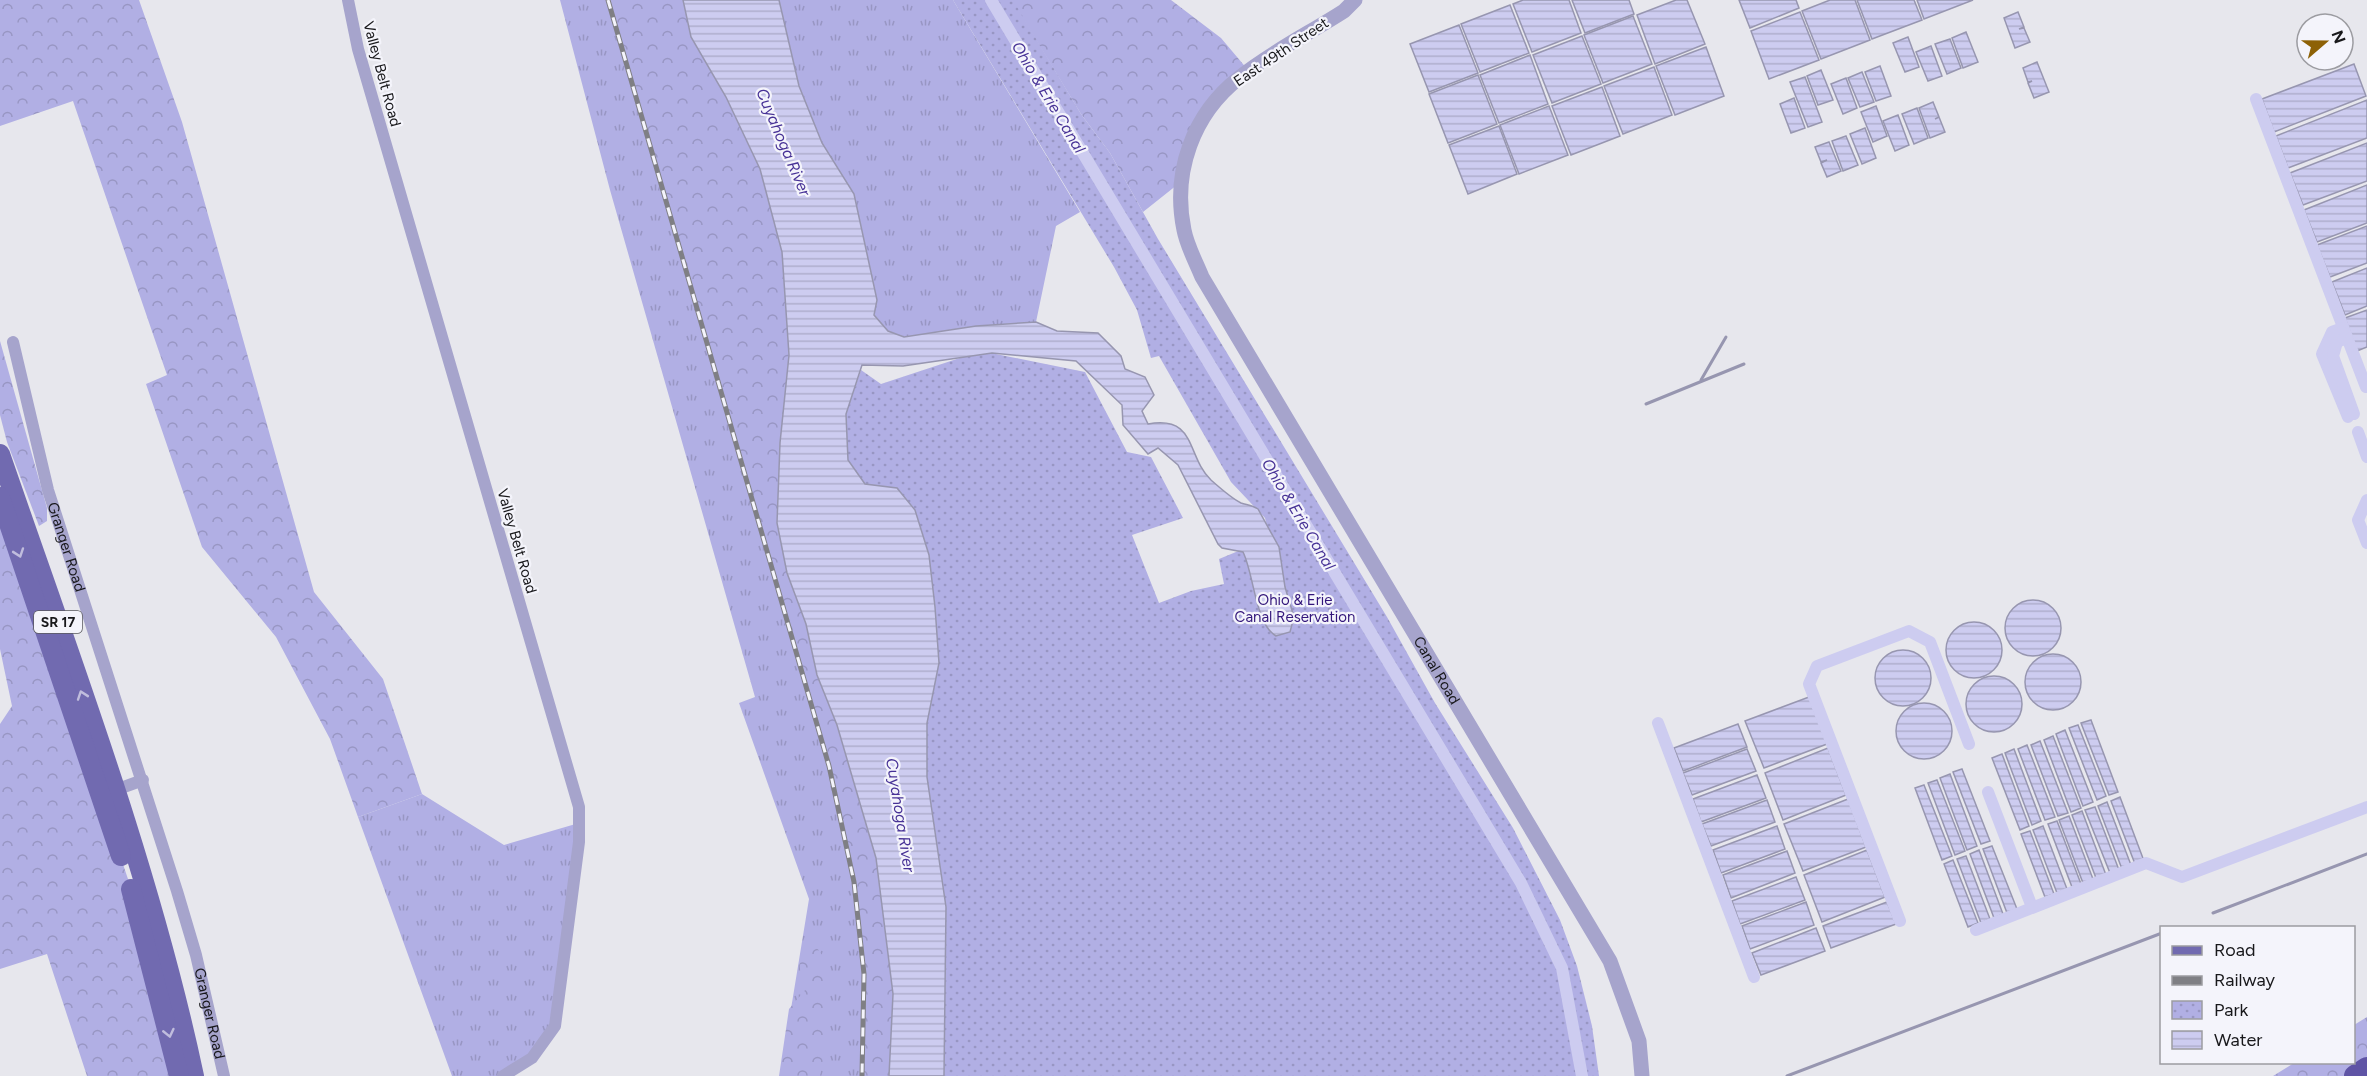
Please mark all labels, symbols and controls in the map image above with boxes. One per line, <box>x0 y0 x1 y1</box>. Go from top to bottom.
north arrow <box>2295 12 2355 72</box>
street label: East 49th Street <box>1230 13 1332 90</box>
street label: Valley Belt Road <box>359 19 405 129</box>
text: N <box>2328 28 2350 46</box>
water label: Ohio & Erie Canal <box>1008 38 1090 157</box>
water label: Cuyahoga River <box>752 85 815 199</box>
water label: Ohio & Erie Canal <box>1258 455 1340 574</box>
street label: Valley Belt Road <box>493 487 541 595</box>
street label: Granger Road <box>44 500 89 594</box>
one-way arrow <box>11 547 24 557</box>
park label: Ohio & Erie Canal Reservation <box>1235 591 1355 626</box>
road number: SR 17 <box>34 611 82 633</box>
street label: Canal Road <box>1409 633 1464 708</box>
one-way arrow <box>77 690 90 701</box>
water label: Cuyahoga River <box>882 757 919 874</box>
legend <box>2160 926 2355 1064</box>
text: Road <box>2214 939 2255 961</box>
street label: Granger Road <box>190 966 229 1061</box>
text: Railway <box>2214 969 2276 991</box>
text: Park <box>2214 999 2249 1021</box>
one-way arrow <box>162 1028 175 1038</box>
text: Water <box>2214 1029 2262 1051</box>

